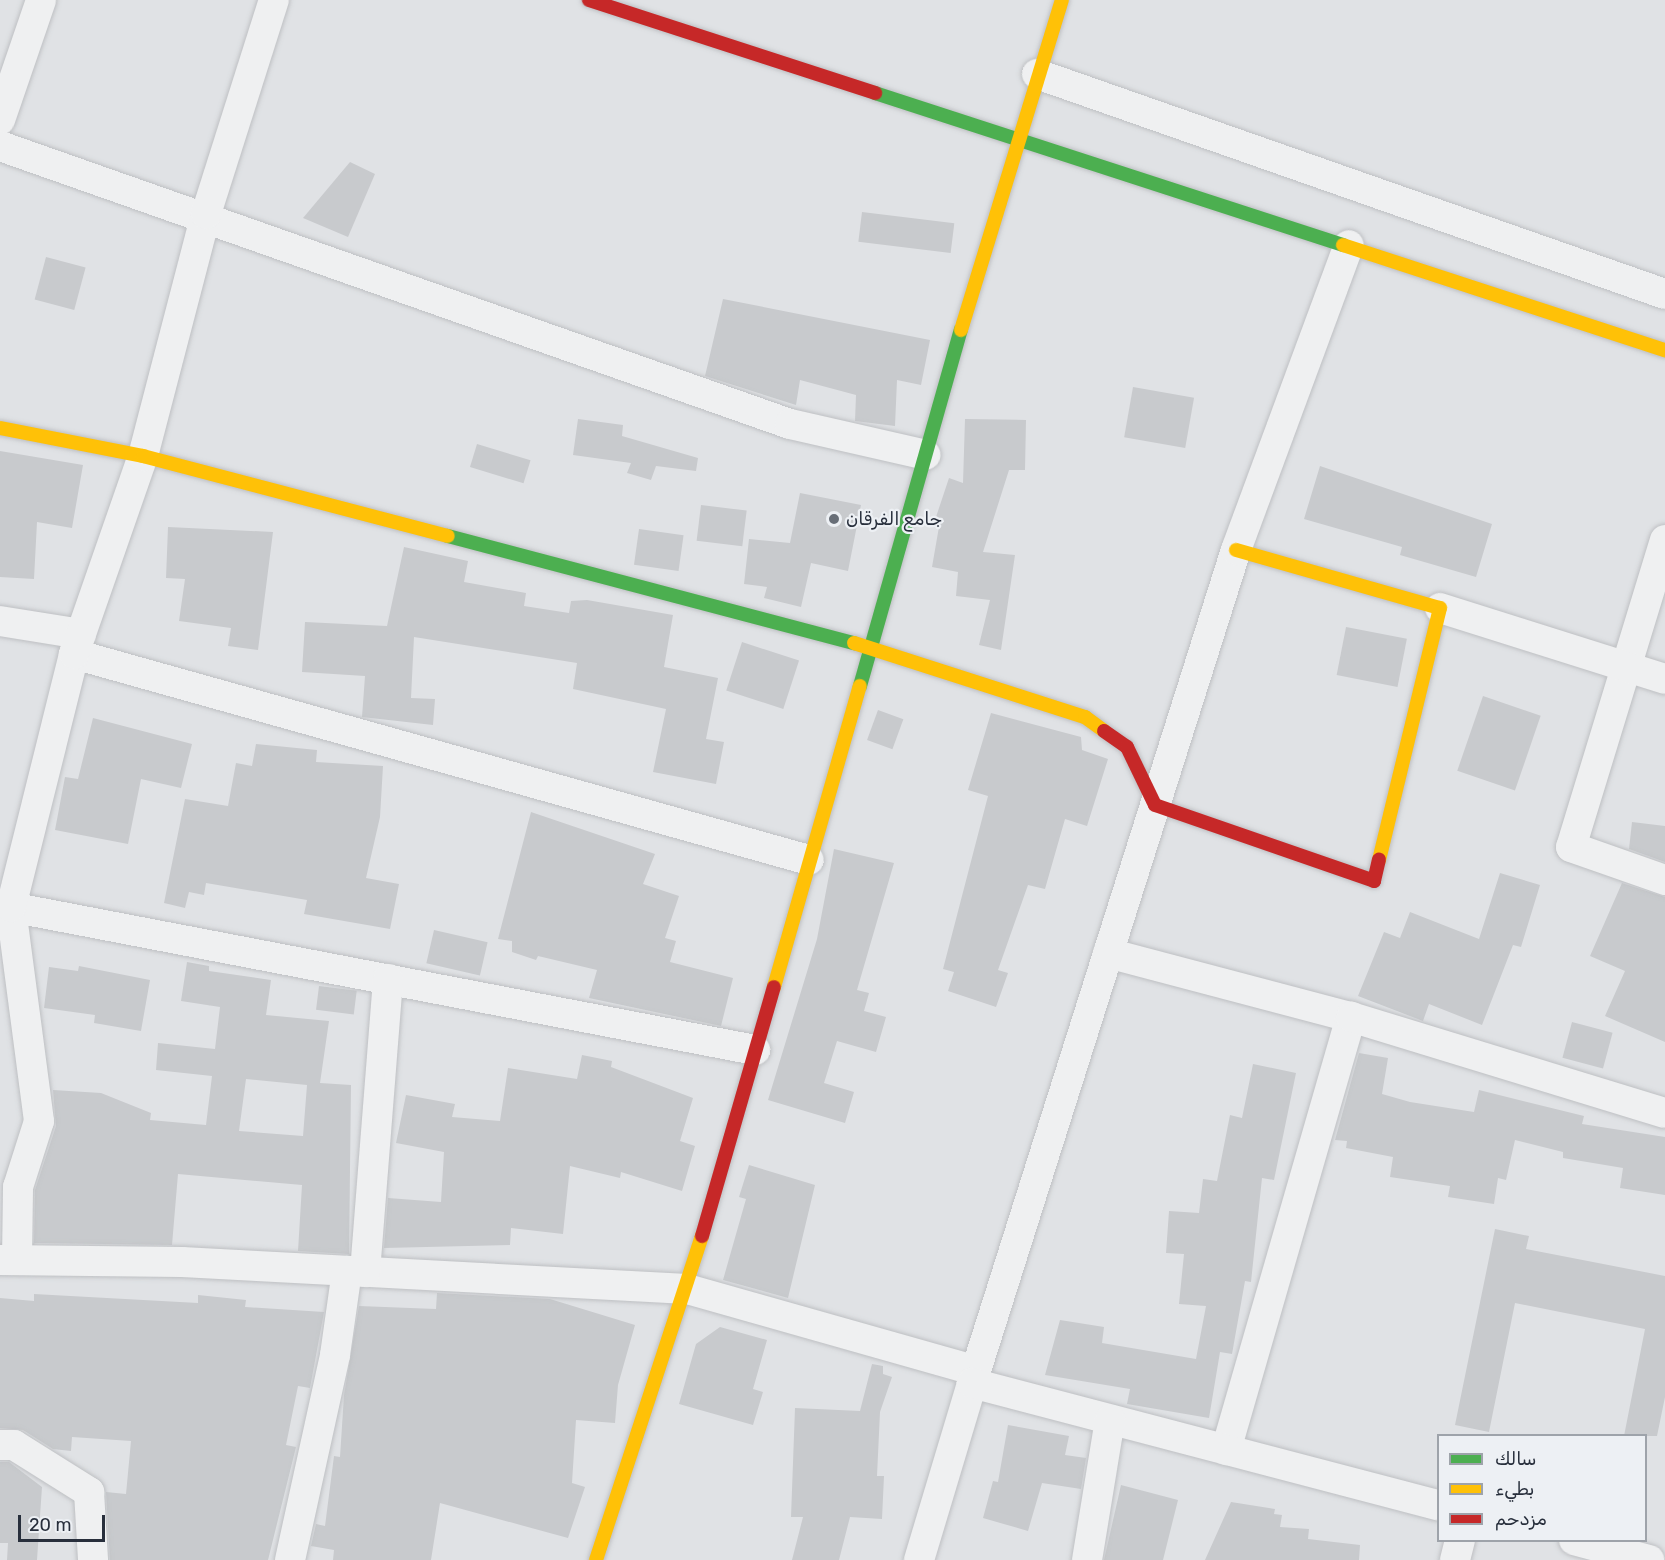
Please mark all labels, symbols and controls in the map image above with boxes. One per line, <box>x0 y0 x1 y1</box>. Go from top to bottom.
place label: جامع الفرقان <box>846 508 942 530</box>
marker: جامع الفرقان <box>827 512 841 526</box>
legend <box>1437 1434 1647 1542</box>
text: سالك <box>1495 1448 1536 1470</box>
text: بطيء <box>1495 1478 1534 1500</box>
scale bar <box>21 1503 108 1541</box>
text: مزدحم <box>1495 1508 1547 1530</box>
text: 20 m <box>29 1514 71 1536</box>

